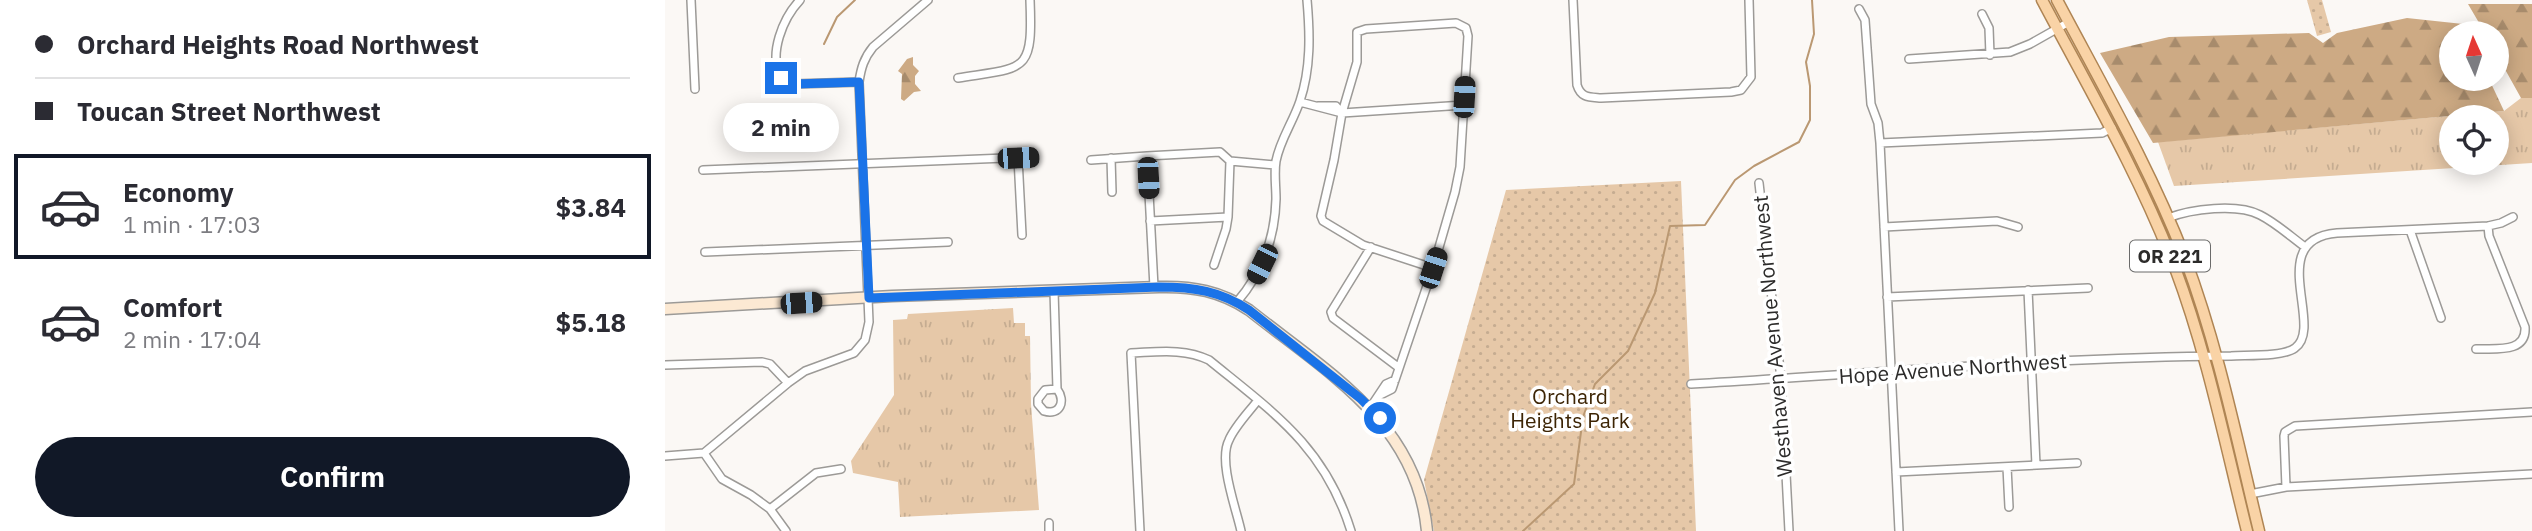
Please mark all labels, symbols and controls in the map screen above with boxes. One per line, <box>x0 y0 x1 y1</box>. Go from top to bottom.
north arrow <box>2439 21 2509 91</box>
map controls <box>2439 21 2509 175</box>
text: Orchard Heights Road Northwest <box>77 27 479 61</box>
route end <box>765 62 797 94</box>
car <box>1453 75 1476 119</box>
text: Toucan Street Northwest <box>77 94 381 128</box>
callout: 2 min <box>723 102 839 152</box>
button: locate <box>2439 105 2509 175</box>
text: 2 min <box>751 112 811 142</box>
car <box>997 147 1040 169</box>
car <box>1137 156 1160 200</box>
icon: car <box>39 175 102 238</box>
text: Economy <box>123 175 234 209</box>
text: $3.84 <box>556 190 626 224</box>
street label: Westhaven Avenue Northwest <box>1746 194 1798 478</box>
text: 1 min · 17:03 <box>123 209 261 239</box>
road number: OR 221 <box>2130 240 2210 272</box>
car <box>1244 241 1281 287</box>
car <box>1417 245 1450 291</box>
icon: car <box>39 290 102 353</box>
text: Comfort <box>123 290 222 324</box>
car <box>780 291 823 315</box>
text: $5.18 <box>556 305 626 339</box>
text: 2 min · 17:04 <box>123 324 261 354</box>
street label: Hope Avenue Northwest <box>1838 346 2068 390</box>
park label: Orchard Heights Park <box>1510 382 1630 434</box>
route start <box>1364 402 1396 434</box>
button: Confirm <box>35 437 630 517</box>

